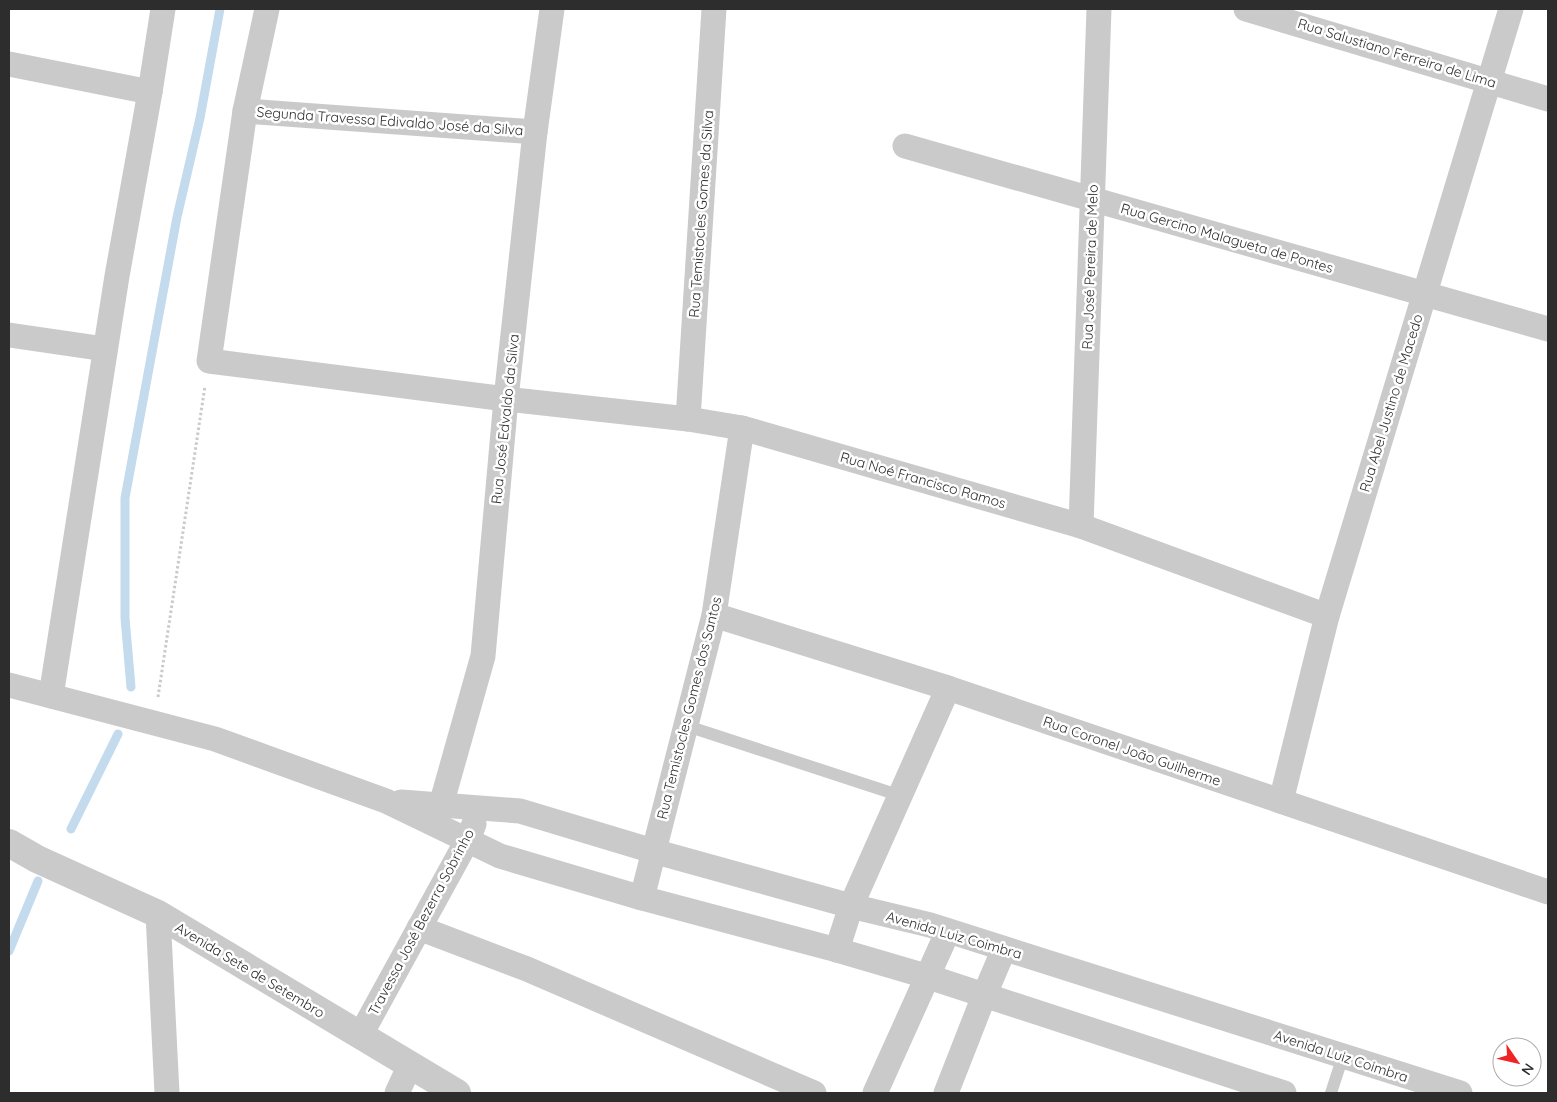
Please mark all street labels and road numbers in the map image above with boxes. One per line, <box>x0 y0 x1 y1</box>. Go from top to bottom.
street label: Rua Salustiano Ferreira de Lima <box>1296 14 1498 92</box>
street label: Segunda Travessa Edivaldo José da Silva <box>256 103 524 139</box>
street label: Rua Temistocles Gomes da Silva <box>685 110 717 318</box>
street label: Rua José Pereira de Melo <box>1078 184 1102 350</box>
street label: Rua Gercino Malagueta de Pontes <box>1119 199 1335 277</box>
street label: Rua Abel Justino de Macedo <box>1355 312 1427 494</box>
street label: Rua José Edvaldo da Silva <box>487 333 523 505</box>
street label: Rua Noé Francisco Ramos <box>838 448 1008 512</box>
street label: Rua Temistocles Gomes dos Santos <box>653 595 725 821</box>
street label: Rua Coronel João Guilherme <box>1041 712 1223 790</box>
street label: Travessa José Bezerra Sobrinho <box>364 826 478 1018</box>
street label: Avenida Luiz Coimbra <box>884 907 1024 963</box>
street label: Avenida Sete de Setembro <box>172 918 328 1022</box>
street label: Avenida Luiz Coimbra <box>1272 1026 1410 1086</box>

